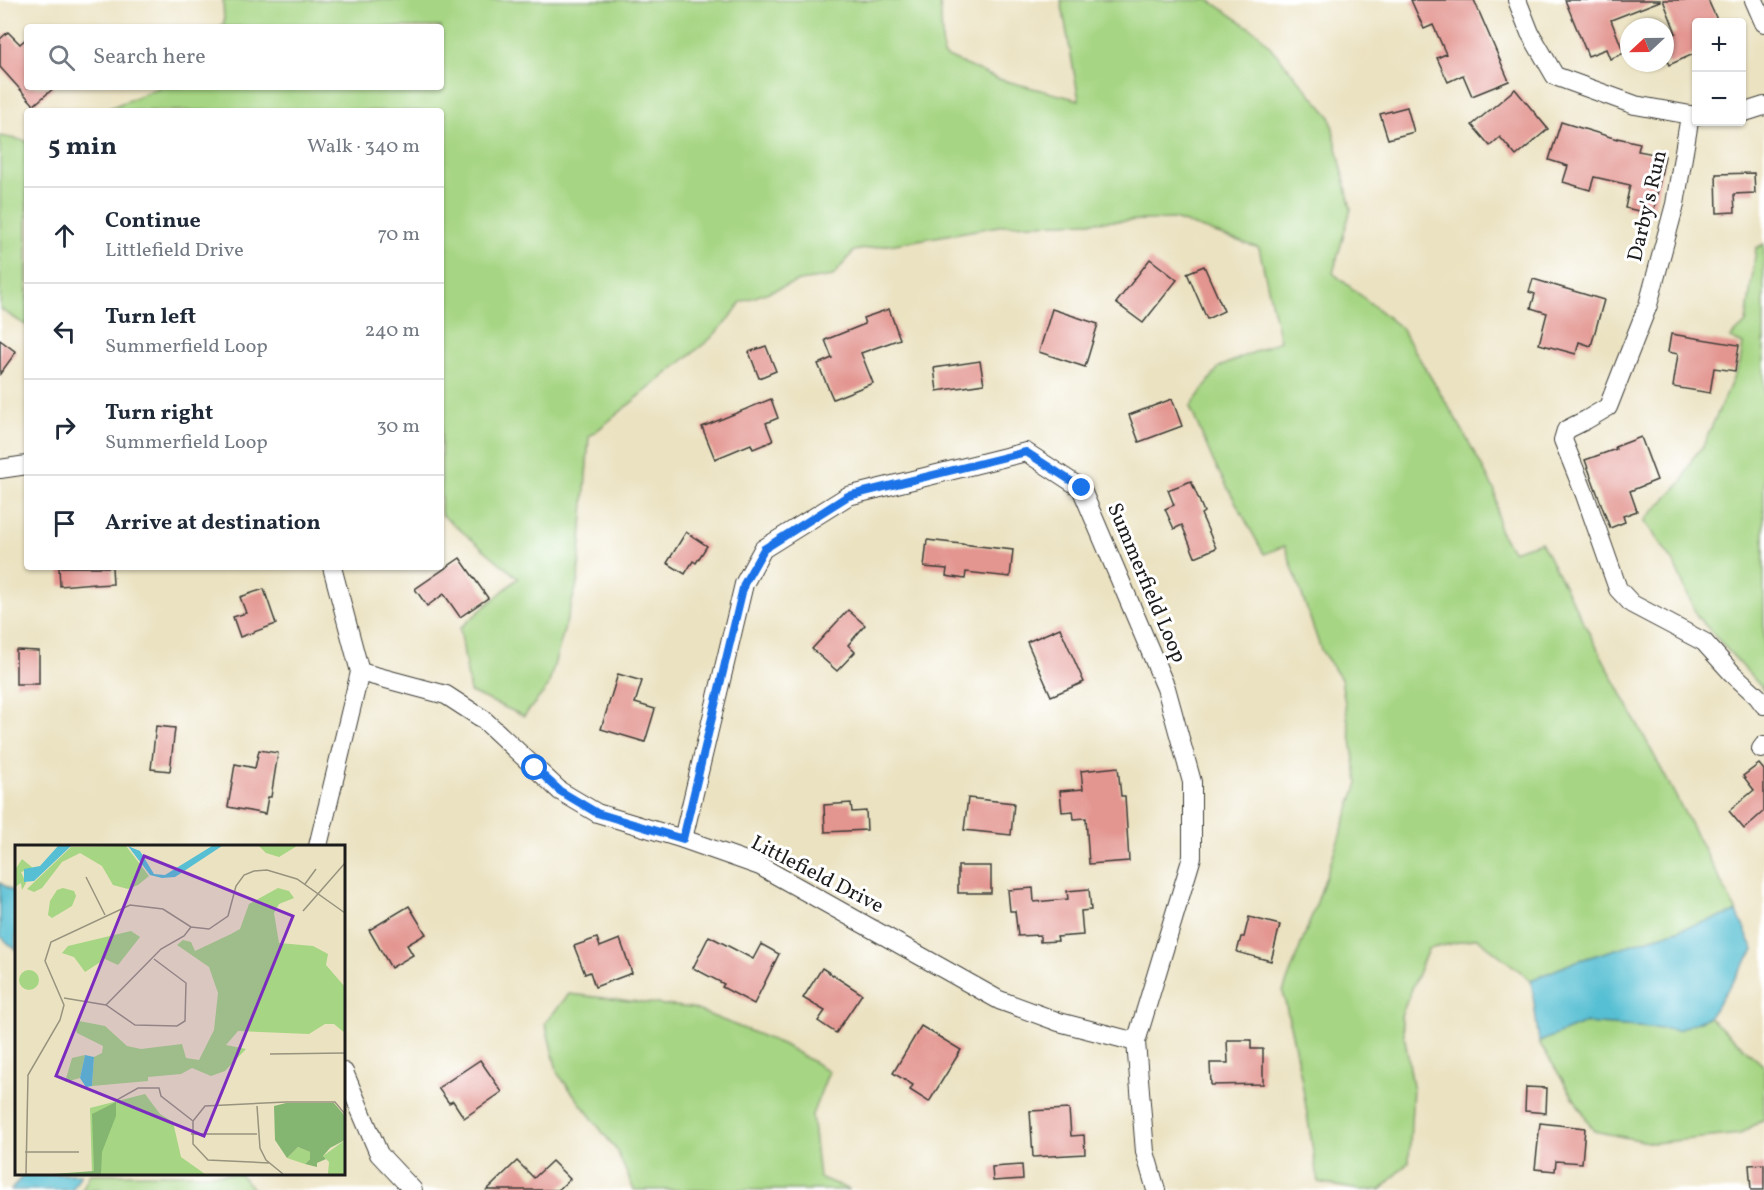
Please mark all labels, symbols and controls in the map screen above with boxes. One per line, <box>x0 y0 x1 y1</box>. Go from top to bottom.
north arrow <box>1620 18 1674 72</box>
map controls <box>1692 18 1746 126</box>
button: + <box>1692 18 1746 72</box>
search box <box>24 24 444 90</box>
icon: search <box>45 41 78 74</box>
text: Search here <box>93 42 206 73</box>
button: − <box>1692 72 1746 126</box>
text: 5 min <box>48 129 117 165</box>
text: Walk · 340 m <box>307 133 420 161</box>
street label: Darby's Run <box>1621 148 1675 264</box>
text: Continue <box>105 206 201 237</box>
icon: ahead <box>48 219 81 252</box>
text: 70 m <box>377 221 420 249</box>
text: Littlefield Drive <box>105 237 244 265</box>
text: Turn left <box>105 302 196 333</box>
icon: left <box>48 315 81 348</box>
text: 240 m <box>365 317 420 345</box>
text: Summerfield Loop <box>105 333 268 361</box>
text: Turn right <box>105 398 213 429</box>
icon: right <box>48 411 81 444</box>
text: 30 m <box>376 413 420 441</box>
text: Summerfield Loop <box>105 429 268 457</box>
route end <box>1068 474 1094 500</box>
street label: Summerfield Loop <box>1099 499 1193 667</box>
icon: arrive <box>48 507 81 540</box>
text: Arrive at destination <box>105 508 321 539</box>
route start <box>521 754 547 780</box>
street label: Littlefield Drive <box>746 829 888 921</box>
inset map <box>15 845 345 1175</box>

